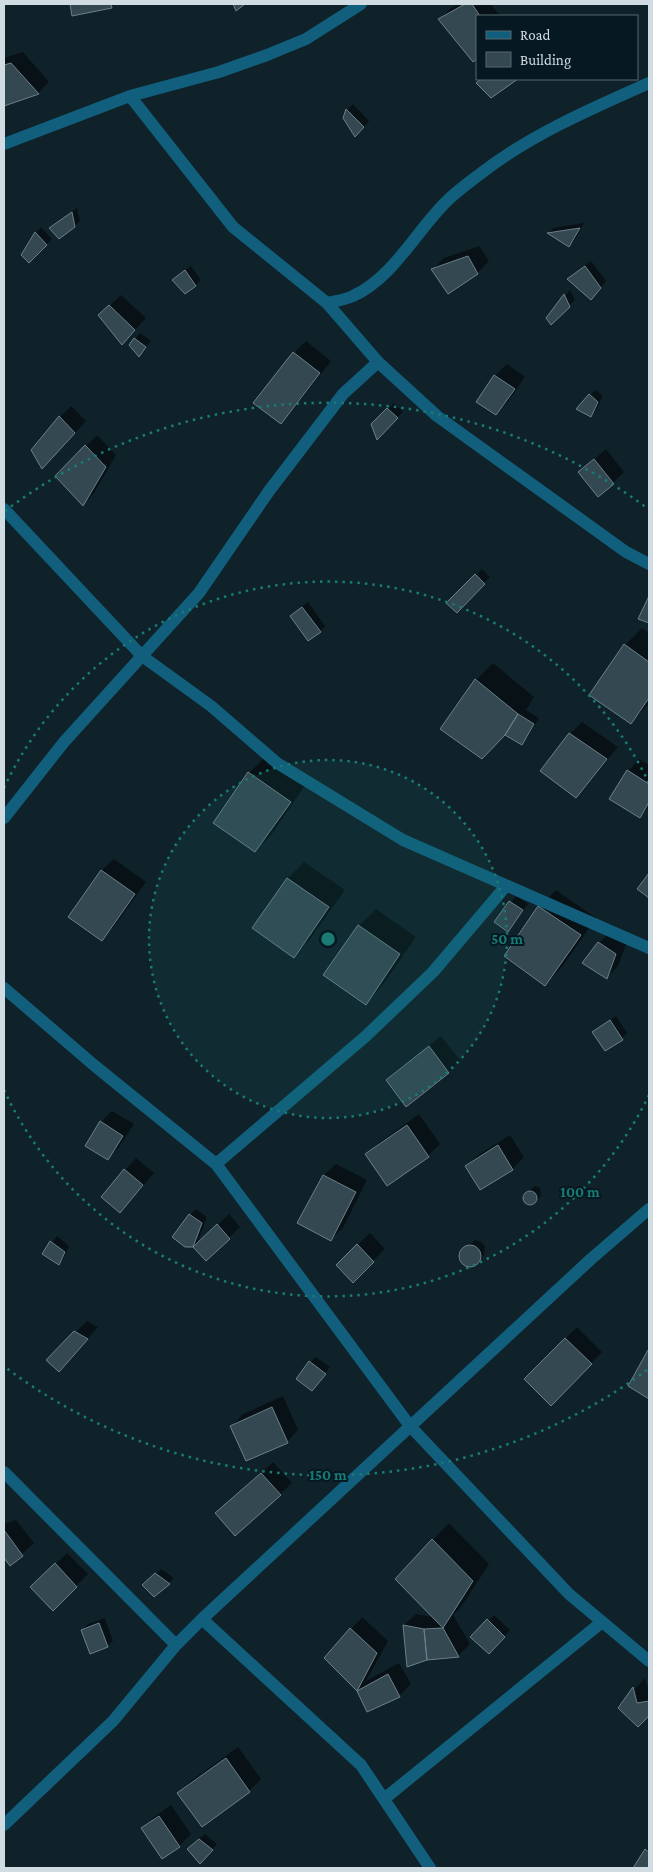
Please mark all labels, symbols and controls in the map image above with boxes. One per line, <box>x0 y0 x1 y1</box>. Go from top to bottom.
legend <box>476 15 638 80</box>
text: Road <box>520 27 551 43</box>
text: Building <box>520 52 571 69</box>
centre of rings <box>319 930 337 948</box>
text: 50 m <box>491 931 523 947</box>
text: 100 m <box>560 1184 600 1200</box>
text: 150 m <box>309 1467 347 1483</box>

